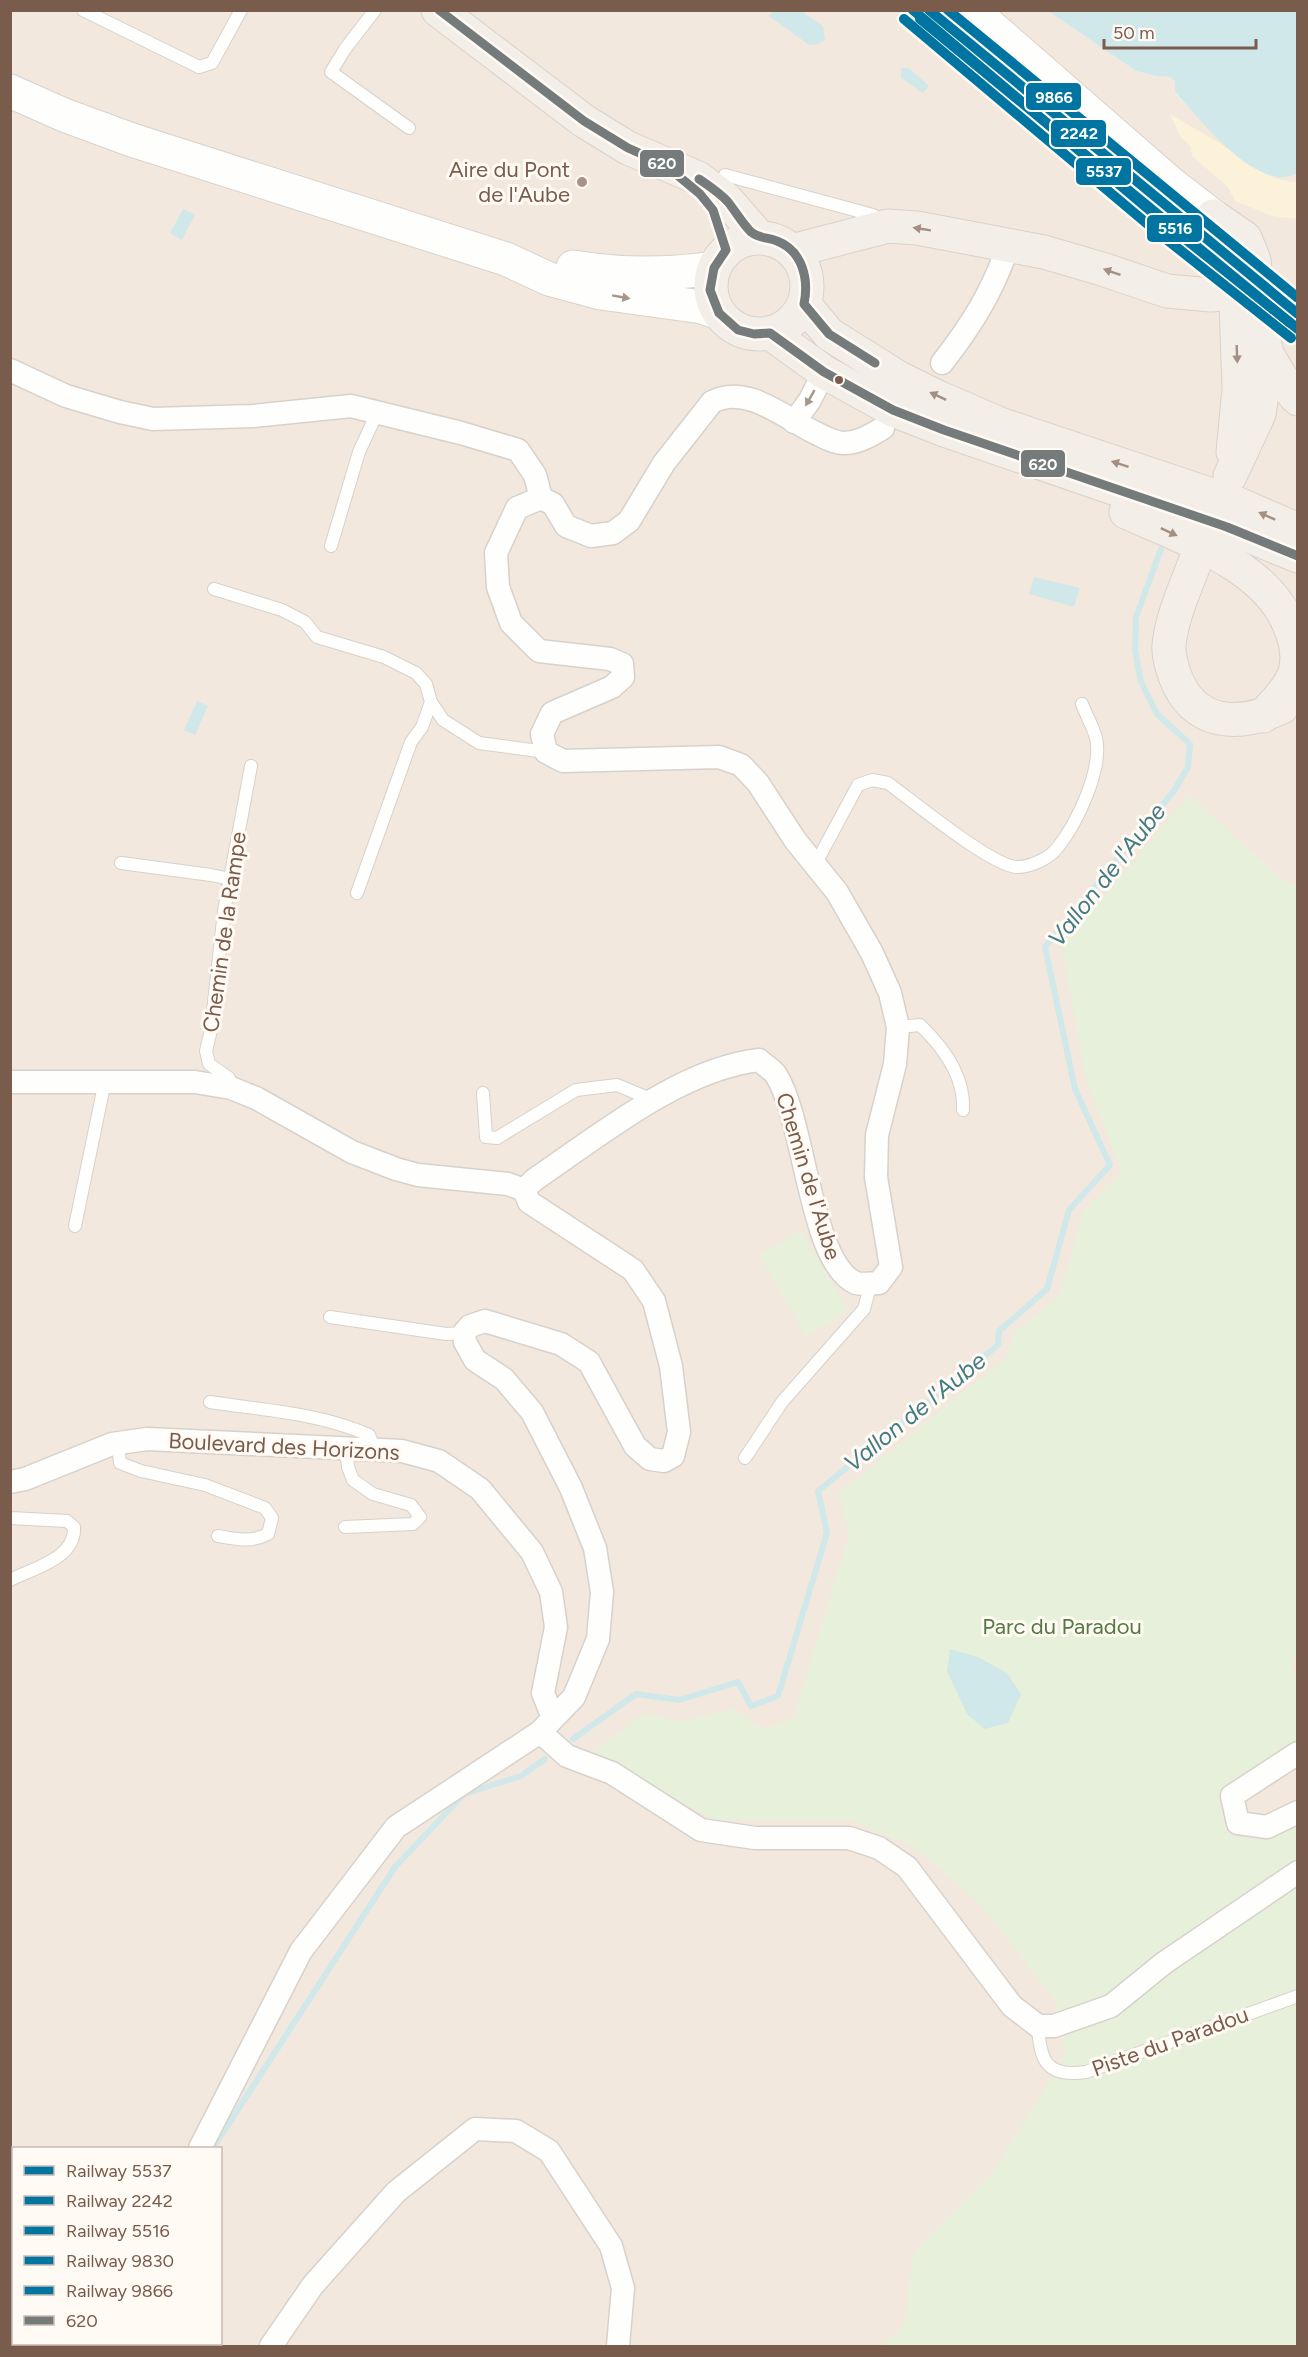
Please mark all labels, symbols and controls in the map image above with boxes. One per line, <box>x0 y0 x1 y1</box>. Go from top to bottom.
scale bar <box>1104 12 1256 50</box>
text: 50 m <box>1113 22 1155 44</box>
line badge: 9866 <box>1025 82 1082 111</box>
text: 9866 <box>1035 88 1073 107</box>
line badge: 2242 <box>1050 119 1107 148</box>
text: 2242 <box>1060 124 1098 143</box>
line badge: 620 <box>639 149 685 178</box>
text: 620 <box>648 154 676 173</box>
place label: Aire du Pont de l'Aube <box>449 156 570 208</box>
line badge: 5537 <box>1075 157 1132 186</box>
text: 5537 <box>1086 162 1122 181</box>
marker: Aire du Pont de l'Aube <box>575 175 589 189</box>
line badge: 5516 <box>1146 214 1203 243</box>
text: 5516 <box>1158 219 1192 238</box>
one-way arrow <box>912 224 931 233</box>
one-way arrow <box>1103 267 1121 276</box>
one-way arrow <box>611 293 630 302</box>
one-way arrow <box>1233 344 1242 363</box>
unlabelled marker <box>833 374 845 386</box>
one-way arrow <box>805 390 815 407</box>
one-way arrow <box>929 392 946 401</box>
line badge: 620 <box>1020 449 1066 478</box>
text: 620 <box>1029 455 1057 474</box>
one-way arrow <box>1111 459 1129 469</box>
one-way arrow <box>1258 512 1275 521</box>
one-way arrow <box>1161 528 1178 537</box>
water label: Vallon de l'Aube <box>1042 797 1172 952</box>
street label: Chemin de la Rampe <box>197 830 252 1034</box>
street label: Chemin de l'Aube <box>770 1089 847 1263</box>
water label: Vallon de l'Aube <box>838 1346 991 1478</box>
street label: Boulevard des Horizons <box>168 1427 400 1466</box>
park label: Parc du Paradou <box>982 1613 1142 1640</box>
street label: Piste du Paradou <box>1088 2001 1252 2082</box>
legend <box>12 2147 222 2345</box>
text: Railway 5537 <box>66 2160 172 2182</box>
text: Railway 2242 <box>66 2190 173 2212</box>
text: Railway 5516 <box>66 2220 170 2242</box>
text: Railway 9830 <box>66 2250 174 2272</box>
text: Railway 9866 <box>66 2280 173 2302</box>
text: 620 <box>66 2310 98 2332</box>

